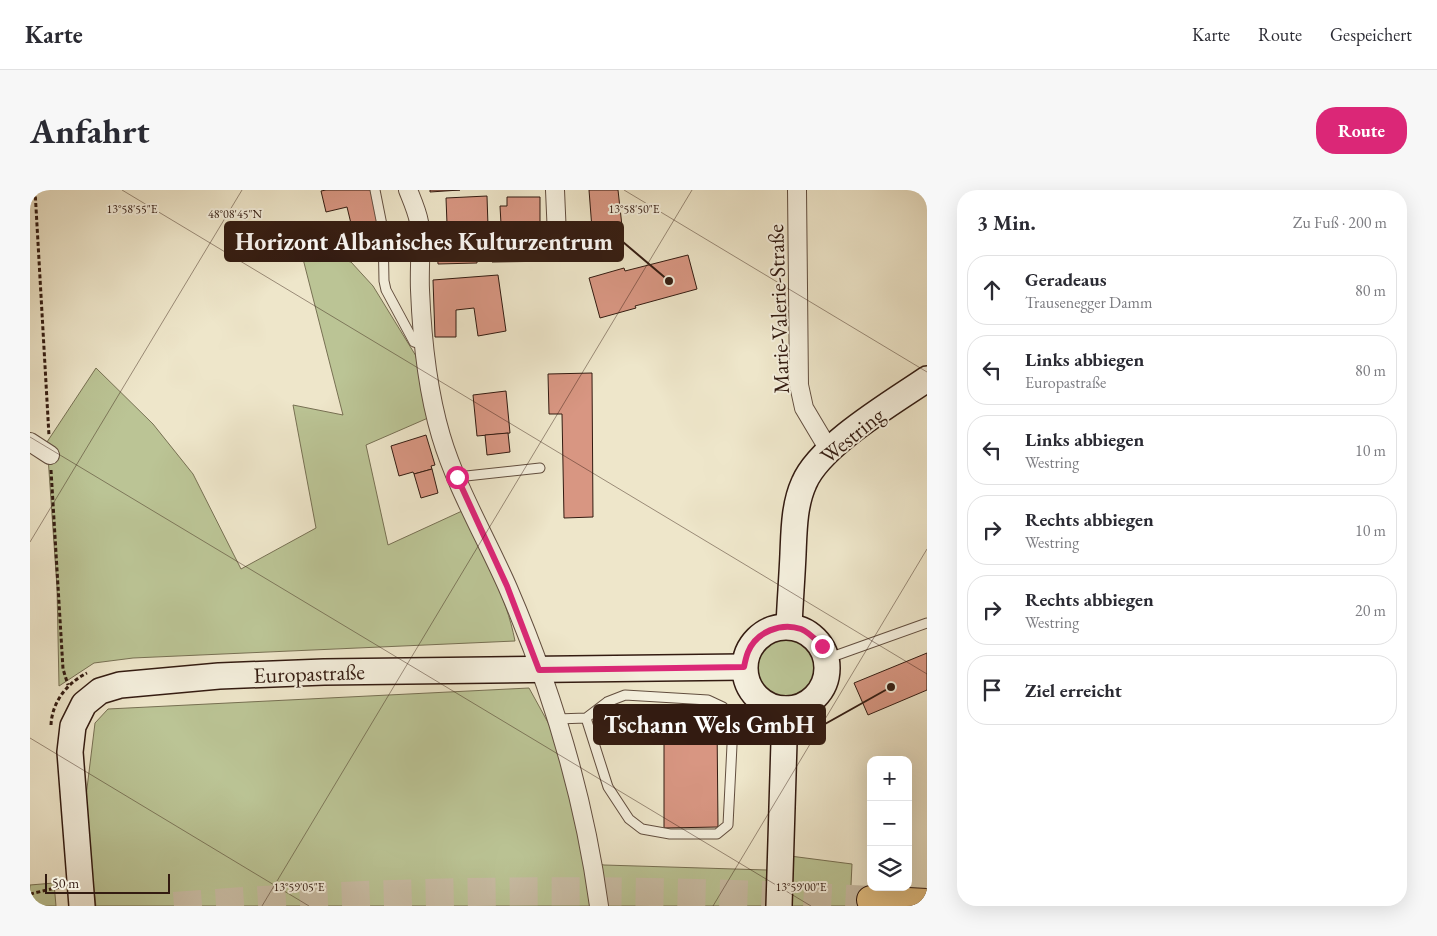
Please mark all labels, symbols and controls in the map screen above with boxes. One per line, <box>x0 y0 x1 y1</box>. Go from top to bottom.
text: Karte <box>25 19 83 50</box>
text: Karte <box>1192 23 1230 46</box>
text: Route <box>1258 23 1302 46</box>
text: Gespeichert <box>1330 23 1412 46</box>
button: Route <box>1316 107 1407 154</box>
text: Anfahrt <box>30 108 150 153</box>
text: 13°58'55"E <box>106 201 158 217</box>
text: 13°58'50"E <box>608 201 660 217</box>
text: 48°08'45"N <box>208 206 262 222</box>
text: 3 Min. <box>977 209 1036 236</box>
text: Zu Fuß · 200 m <box>1293 212 1387 233</box>
callout: Horizont Albanisches Kulturzentrum <box>225 222 623 261</box>
street label: Marie-Valerie-Straße <box>761 223 796 394</box>
text: Horizont Albanisches Kulturzentrum <box>235 226 613 257</box>
text: Geradeaus <box>1025 267 1107 292</box>
icon: ahead <box>978 276 1006 304</box>
text: 80 m <box>1355 280 1386 301</box>
text: Trausenegger Damm <box>1025 292 1152 313</box>
text: Links abbiegen <box>1025 347 1144 372</box>
icon: left <box>978 356 1006 384</box>
text: 80 m <box>1355 360 1386 381</box>
text: Europastraße <box>1025 372 1106 393</box>
street label: Westring <box>814 400 891 470</box>
text: Links abbiegen <box>1025 427 1144 452</box>
icon: left <box>978 436 1006 464</box>
text: 10 m <box>1355 440 1386 461</box>
text: Westring <box>1025 452 1079 473</box>
route start <box>446 466 469 489</box>
text: Rechts abbiegen <box>1025 507 1154 532</box>
icon: right <box>978 516 1006 544</box>
text: 10 m <box>1355 520 1386 541</box>
text: Westring <box>1025 532 1079 553</box>
text: Rechts abbiegen <box>1025 587 1154 612</box>
icon: right <box>978 596 1006 624</box>
text: 20 m <box>1355 600 1386 621</box>
text: Westring <box>1025 612 1079 633</box>
route end <box>811 635 834 658</box>
street label: Europastraße <box>253 657 366 690</box>
icon: arrive <box>978 676 1006 704</box>
text: Ziel erreicht <box>1025 678 1122 703</box>
callout: Tschann Wels GmbH <box>594 705 825 744</box>
text: Tschann Wels GmbH <box>604 709 814 740</box>
map controls <box>867 756 912 891</box>
button: + <box>867 756 912 801</box>
button: − <box>867 801 912 846</box>
button: layers <box>867 846 912 891</box>
scale bar <box>45 871 170 894</box>
text: 50 m <box>52 874 79 892</box>
text: 13°59'05"E <box>273 879 325 895</box>
text: 13°59'00"E <box>775 879 827 895</box>

